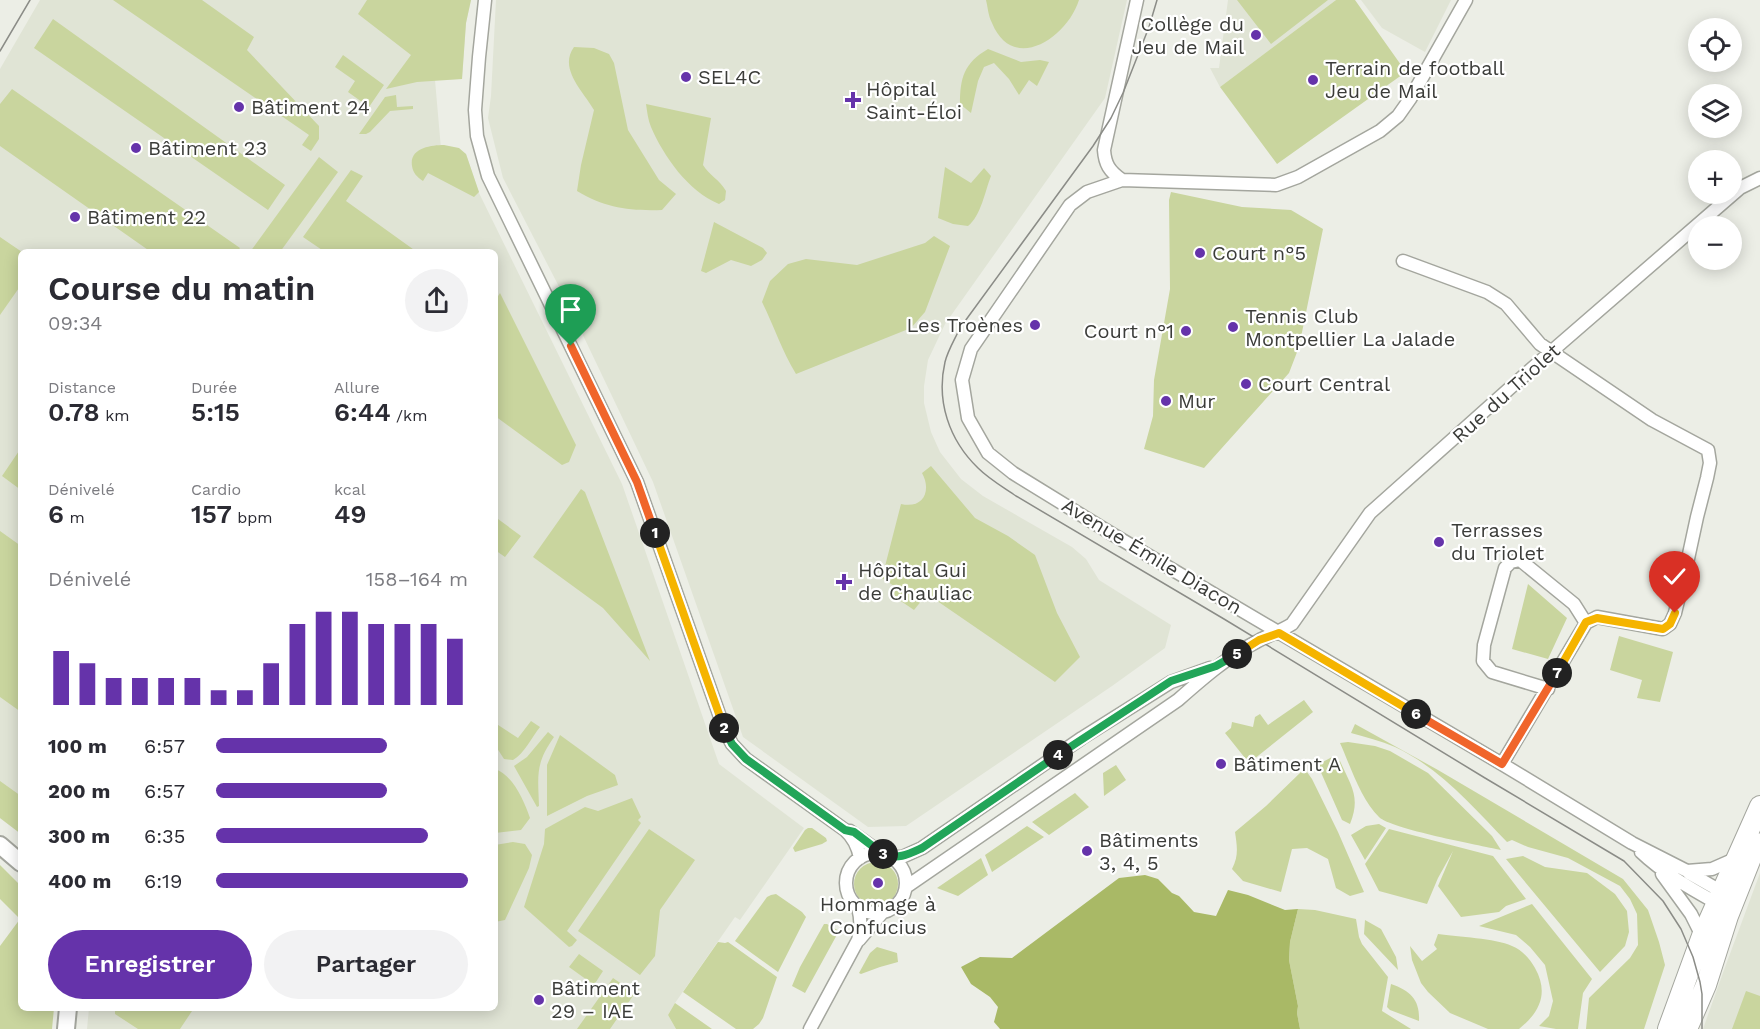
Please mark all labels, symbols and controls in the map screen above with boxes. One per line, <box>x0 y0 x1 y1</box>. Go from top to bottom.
place label: Collège du Jeu de Mail <box>1132 12 1244 59</box>
map controls <box>1688 18 1742 270</box>
button: locate <box>1688 18 1742 72</box>
marker: Collège du Jeu de Mail <box>1249 28 1263 42</box>
place label: Terrain de football Jeu de Mail <box>1325 56 1505 103</box>
place label: SEL4C <box>698 65 761 89</box>
marker: SEL4C <box>679 70 693 84</box>
marker: Terrain de football Jeu de Mail <box>1306 73 1320 87</box>
place label: Hôpital Saint-Éloi <box>866 77 962 124</box>
button: layers <box>1688 84 1742 138</box>
marker: Hôpital Saint-Éloi <box>844 91 862 109</box>
place label: Bâtiment 24 <box>251 95 370 119</box>
marker: Bâtiment 24 <box>232 100 246 114</box>
place label: Bâtiment 23 <box>148 136 267 160</box>
marker: Bâtiment 23 <box>129 141 143 155</box>
button: + <box>1688 150 1742 204</box>
place label: Bâtiment 22 <box>87 205 206 229</box>
marker: Bâtiment 22 <box>68 210 82 224</box>
button: − <box>1688 216 1742 270</box>
place label: Court n°5 <box>1212 241 1306 265</box>
marker: Court n°5 <box>1193 246 1207 260</box>
text: Course du matin <box>48 269 315 308</box>
button: share <box>405 269 468 332</box>
pin <box>545 284 596 346</box>
icon: arrive <box>554 293 587 326</box>
place label: Tennis Club Montpellier La Jalade <box>1245 304 1455 351</box>
text: 09:34 <box>48 311 103 335</box>
place label: Les Troènes <box>906 313 1023 337</box>
marker: Les Troènes <box>1028 318 1042 332</box>
place label: Court n°1 <box>1084 319 1174 343</box>
marker: Tennis Club Montpellier La Jalade <box>1226 320 1240 334</box>
marker: Court n°1 <box>1179 324 1193 338</box>
street label: Rue du Triolet <box>1447 338 1565 448</box>
place label: Court Central <box>1258 372 1390 396</box>
marker: Court Central <box>1239 377 1253 391</box>
text: Distance <box>48 378 116 397</box>
text: Durée <box>191 378 237 397</box>
text: Allure <box>334 378 380 397</box>
place label: Mur <box>1178 389 1215 413</box>
marker: Mur <box>1159 394 1173 408</box>
text: 0.78 <box>48 397 100 427</box>
text: 5:15 <box>191 397 240 427</box>
text: 6:44 <box>334 397 391 427</box>
text: km <box>100 406 130 425</box>
text: /km <box>391 406 427 425</box>
text: Dénivelé <box>48 480 115 499</box>
text: Cardio <box>191 480 241 499</box>
text: kcal <box>334 480 366 499</box>
street label: Avenue Émile Diacon <box>1058 493 1246 619</box>
text: 6 <box>48 499 64 529</box>
text: 157 <box>191 499 232 529</box>
text: 49 <box>334 499 367 529</box>
text: m <box>64 508 85 527</box>
text: bpm <box>232 508 273 527</box>
pin: 1 <box>640 518 670 548</box>
place label: Terrasses du Triolet <box>1451 518 1545 565</box>
text: 1 <box>652 523 658 542</box>
marker: Terrasses du Triolet <box>1432 535 1446 549</box>
pin <box>1649 551 1700 613</box>
place label: Hôpital Gui de Chauliac <box>858 558 973 605</box>
icon: check <box>1658 560 1691 593</box>
text: Dénivelé <box>48 567 131 591</box>
text: 158–164 m <box>366 567 468 591</box>
marker: Hôpital Gui de Chauliac <box>835 573 853 591</box>
pin: 5 <box>1222 639 1252 669</box>
text: 5 <box>1232 644 1242 663</box>
pin: 7 <box>1542 658 1572 688</box>
text: 7 <box>1552 663 1562 682</box>
pin: 6 <box>1401 699 1431 729</box>
text: 6 <box>1411 704 1421 723</box>
pin: 2 <box>709 713 739 743</box>
text: 2 <box>719 718 729 737</box>
text: 100 m <box>48 734 107 758</box>
text: 6:57 <box>144 734 185 758</box>
pin: 4 <box>1043 740 1073 770</box>
text: 4 <box>1053 745 1063 764</box>
place label: Bâtiment A <box>1233 752 1341 776</box>
marker: Bâtiment A <box>1214 757 1228 771</box>
text: 200 m <box>48 779 110 803</box>
text: 6:57 <box>144 779 185 803</box>
text: 300 m <box>48 824 110 848</box>
text: 6:35 <box>144 824 185 848</box>
place label: Bâtiments 3, 4, 5 <box>1099 828 1198 875</box>
pin: 3 <box>868 839 898 869</box>
text: 3 <box>878 844 888 863</box>
marker: Bâtiments 3, 4, 5 <box>1080 844 1094 858</box>
text: 400 m <box>48 869 111 893</box>
text: 6:19 <box>144 869 182 893</box>
marker: Hommage à Confucius <box>871 876 885 890</box>
place label: Hommage à Confucius <box>820 892 936 939</box>
button: Enregistrer <box>48 930 252 999</box>
button: Partager <box>264 930 468 999</box>
place label: Bâtiment 29 – IAE <box>551 976 641 1023</box>
marker: Bâtiment 29 – IAE <box>532 993 546 1007</box>

